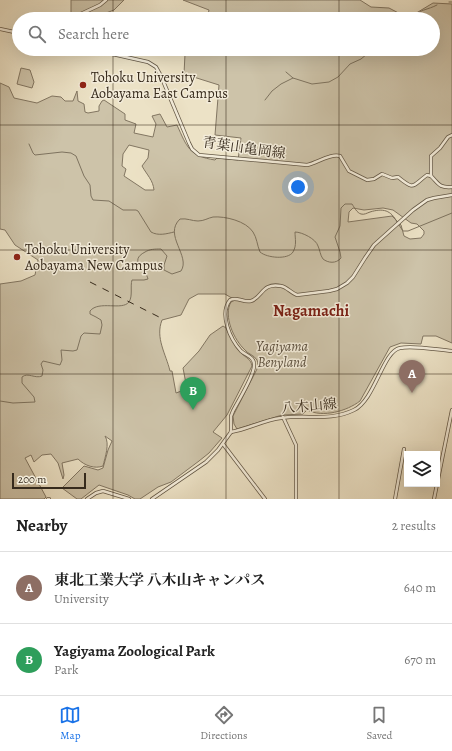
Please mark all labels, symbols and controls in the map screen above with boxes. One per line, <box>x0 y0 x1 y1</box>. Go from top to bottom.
search box <box>12 12 440 56</box>
icon: search <box>26 23 48 45</box>
text: Search here <box>58 24 129 44</box>
place label: Tohoku University Aobayama East Campus <box>90 68 228 103</box>
marker: Tohoku University Aobayama East Campus <box>78 80 88 90</box>
street label: 青葉山亀岡線 <box>201 133 287 163</box>
your location <box>288 177 308 197</box>
place label: Tohoku University Aobayama New Campus <box>24 240 163 275</box>
marker: Tohoku University Aobayama New Campus <box>12 252 22 262</box>
district label: Nagamachi <box>273 300 349 322</box>
park label: Yagiyama Benyland <box>256 337 309 372</box>
pin: A <box>399 360 425 393</box>
pin: B <box>180 377 206 410</box>
street label: 八木山線 <box>280 394 338 418</box>
map controls <box>404 451 440 487</box>
button: layers <box>404 451 440 487</box>
scale bar <box>12 471 86 490</box>
text: 200 m <box>18 472 46 487</box>
text: Nearby <box>16 514 67 537</box>
text: 2 results <box>392 517 436 534</box>
text: 東北工業大学 八木山キャンパス <box>54 570 266 590</box>
text: A <box>25 579 33 596</box>
text: 640 m <box>404 579 436 596</box>
text: University <box>54 590 109 607</box>
text: Yagiyama Zoological Park <box>54 641 215 661</box>
text: B <box>25 651 33 668</box>
text: 670 m <box>404 651 436 668</box>
text: Park <box>54 661 78 678</box>
tab: Map <box>59 704 81 743</box>
tab: Directions <box>200 704 248 743</box>
tab: Saved <box>366 704 393 743</box>

